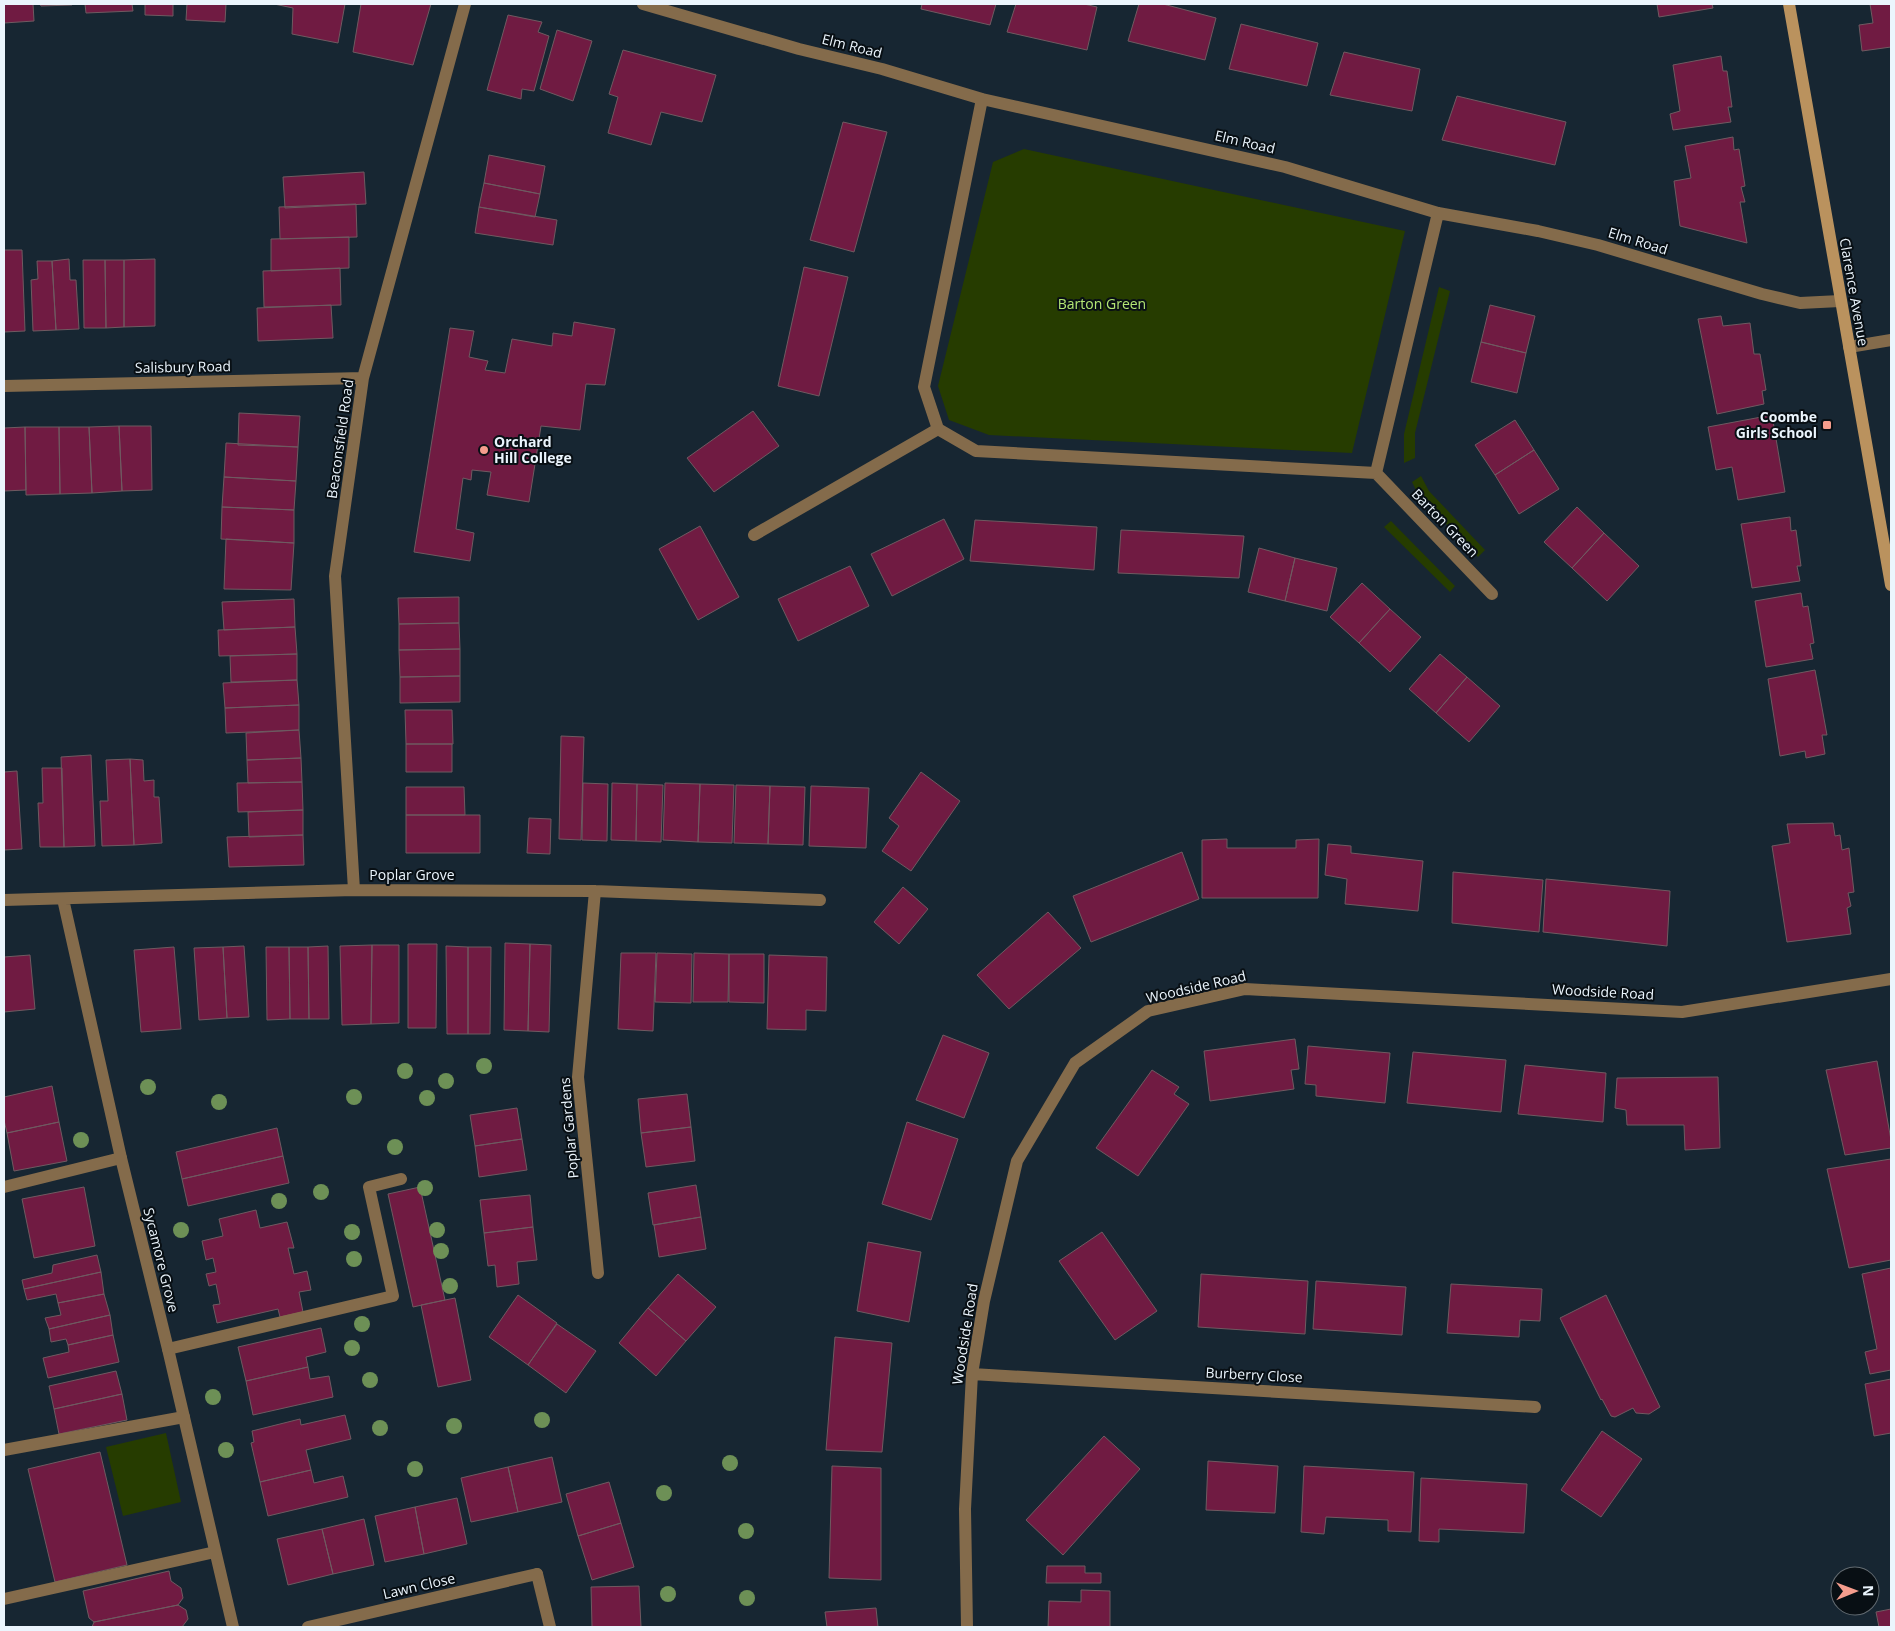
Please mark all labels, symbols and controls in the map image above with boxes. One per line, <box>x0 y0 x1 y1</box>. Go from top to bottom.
street label: Elm Road <box>820 29 884 62</box>
street label: Elm Road <box>1213 125 1277 158</box>
street label: Elm Road <box>1606 222 1670 259</box>
street label: Clarence Avenue <box>1836 236 1873 347</box>
park label: Barton Green <box>1058 294 1146 313</box>
street label: Salisbury Road <box>135 356 231 377</box>
street label: Beaconsfield Road <box>322 378 357 500</box>
place label: Coombe Girls School <box>1736 407 1817 442</box>
marker: Coombe Girls School <box>1821 419 1833 431</box>
place label: Orchard Hill College <box>494 432 572 467</box>
marker: Orchard Hill College <box>478 444 490 456</box>
street label: Barton Green <box>1408 484 1483 561</box>
street label: Poplar Grove <box>369 865 455 884</box>
street label: Woodside Road <box>1144 966 1248 1007</box>
street label: Woodside Road <box>1552 979 1654 1004</box>
street label: Poplar Gardens <box>555 1076 582 1179</box>
street label: Sycamore Grove <box>139 1206 184 1314</box>
street label: Woodside Road <box>947 1282 982 1386</box>
street label: Burberry Close <box>1205 1362 1303 1387</box>
north arrow <box>1830 1566 1880 1616</box>
street label: Lawn Close <box>381 1568 457 1603</box>
text: N <box>1859 1585 1878 1597</box>

